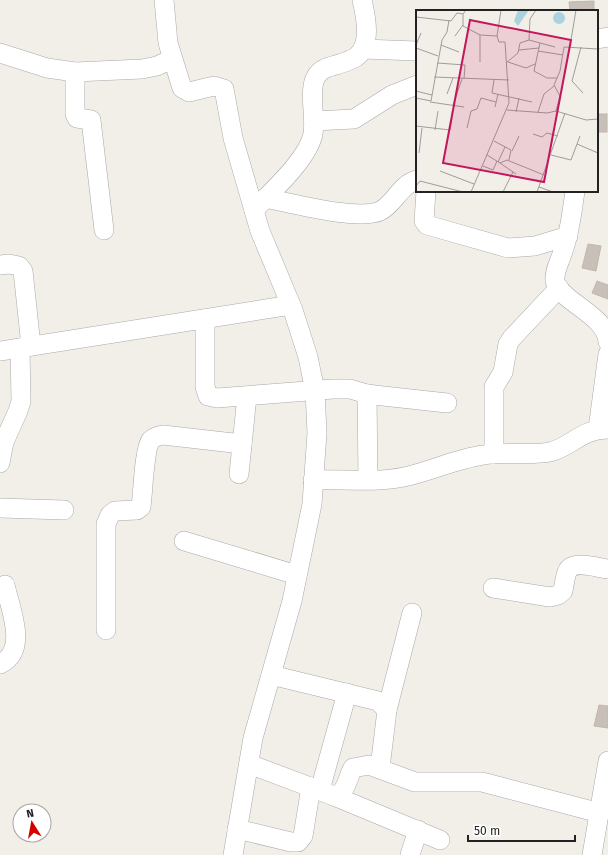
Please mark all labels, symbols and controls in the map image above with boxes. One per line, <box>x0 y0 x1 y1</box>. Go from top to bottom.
inset map <box>416 10 598 192</box>
north arrow <box>12 803 52 843</box>
text: N <box>25 807 35 821</box>
scale bar <box>468 817 575 843</box>
text: 50 m <box>474 824 500 838</box>

